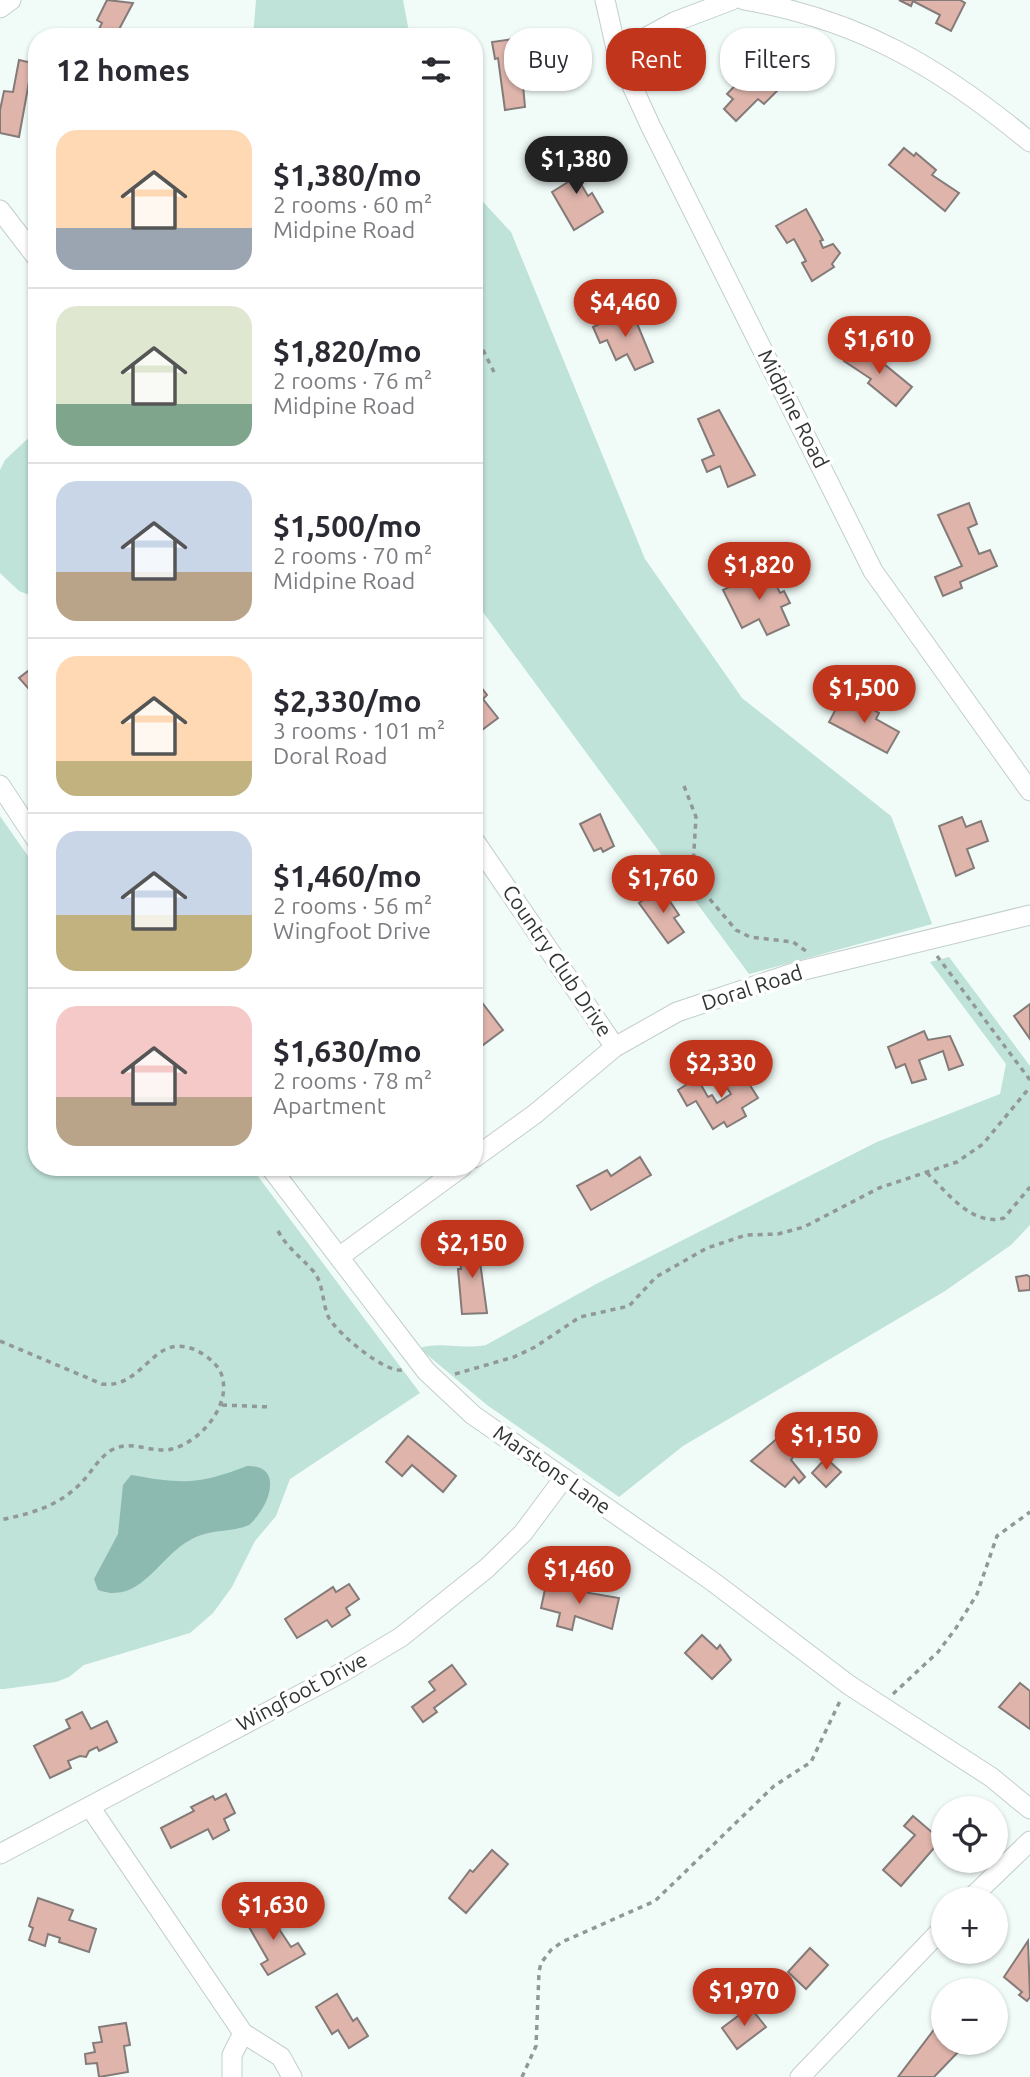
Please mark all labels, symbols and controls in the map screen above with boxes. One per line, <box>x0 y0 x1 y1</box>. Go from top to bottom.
chip: Buy <box>504 28 592 91</box>
chip: Rent <box>606 28 706 91</box>
chip: Filters <box>720 28 835 91</box>
icon: filters <box>417 51 455 89</box>
text: 12 homes <box>56 53 190 87</box>
pin: $1,380 <box>519 136 633 196</box>
text: $1,380 <box>541 146 611 171</box>
icon: home <box>112 158 196 242</box>
text: $1,380/mo <box>273 158 422 192</box>
text: 2 rooms · 60 m² <box>273 192 432 217</box>
text: Midpine Road <box>273 217 415 242</box>
pin: $4,460 <box>568 280 682 339</box>
text: $4,460 <box>590 289 660 314</box>
pin: $1,610 <box>822 316 936 376</box>
text: $1,610 <box>844 326 914 351</box>
icon: home <box>112 334 196 418</box>
text: $1,820/mo <box>273 334 422 368</box>
street label: Midpine Road <box>754 345 834 472</box>
text: 2 rooms · 76 m² <box>273 368 432 393</box>
text: Midpine Road <box>273 393 415 418</box>
icon: home <box>112 509 196 593</box>
text: $1,500/mo <box>273 509 422 543</box>
pin: $1,820 <box>702 542 816 602</box>
text: 2 rooms · 70 m² <box>273 543 432 568</box>
text: $1,820 <box>724 552 794 577</box>
text: Midpine Road <box>273 568 415 593</box>
pin: $1,500 <box>807 666 921 725</box>
text: $1,500 <box>829 675 899 700</box>
icon: home <box>112 684 196 768</box>
text: $2,330/mo <box>273 684 422 718</box>
text: 3 rooms · 101 m² <box>273 718 445 743</box>
text: Doral Road <box>273 743 388 768</box>
pin: $1,760 <box>606 856 720 915</box>
icon: home <box>112 859 196 943</box>
text: $1,460/mo <box>273 859 422 893</box>
text: $1,760 <box>628 865 698 890</box>
street label: Country Club Drive <box>498 880 617 1041</box>
text: 2 rooms · 56 m² <box>273 893 432 918</box>
text: Wingfoot Drive <box>273 918 431 943</box>
street label: Doral Road <box>698 959 805 1015</box>
icon: home <box>112 1034 196 1118</box>
text: $1,630/mo <box>273 1034 422 1068</box>
pin: $2,330 <box>664 1040 778 1100</box>
text: $2,330 <box>686 1050 756 1075</box>
text: 2 rooms · 78 m² <box>273 1068 432 1093</box>
text: Apartment <box>273 1093 386 1118</box>
pin: $2,150 <box>415 1220 529 1280</box>
text: $2,150 <box>437 1230 507 1255</box>
pin: $1,150 <box>769 1412 883 1472</box>
street label: Marstons Lane <box>489 1420 616 1518</box>
text: $1,150 <box>791 1422 861 1447</box>
pin: $1,460 <box>522 1546 636 1606</box>
text: $1,460 <box>544 1556 614 1581</box>
street label: Wingfoot Drive <box>232 1647 371 1736</box>
map controls <box>931 1796 1008 2055</box>
button: locate <box>931 1796 1008 1873</box>
pin: $1,630 <box>216 1882 330 1942</box>
button: + <box>931 1887 1008 1964</box>
text: $1,630 <box>238 1892 308 1917</box>
pin: $1,970 <box>687 1968 801 2028</box>
text: $1,970 <box>709 1978 779 2003</box>
button: − <box>931 1978 1008 2055</box>

